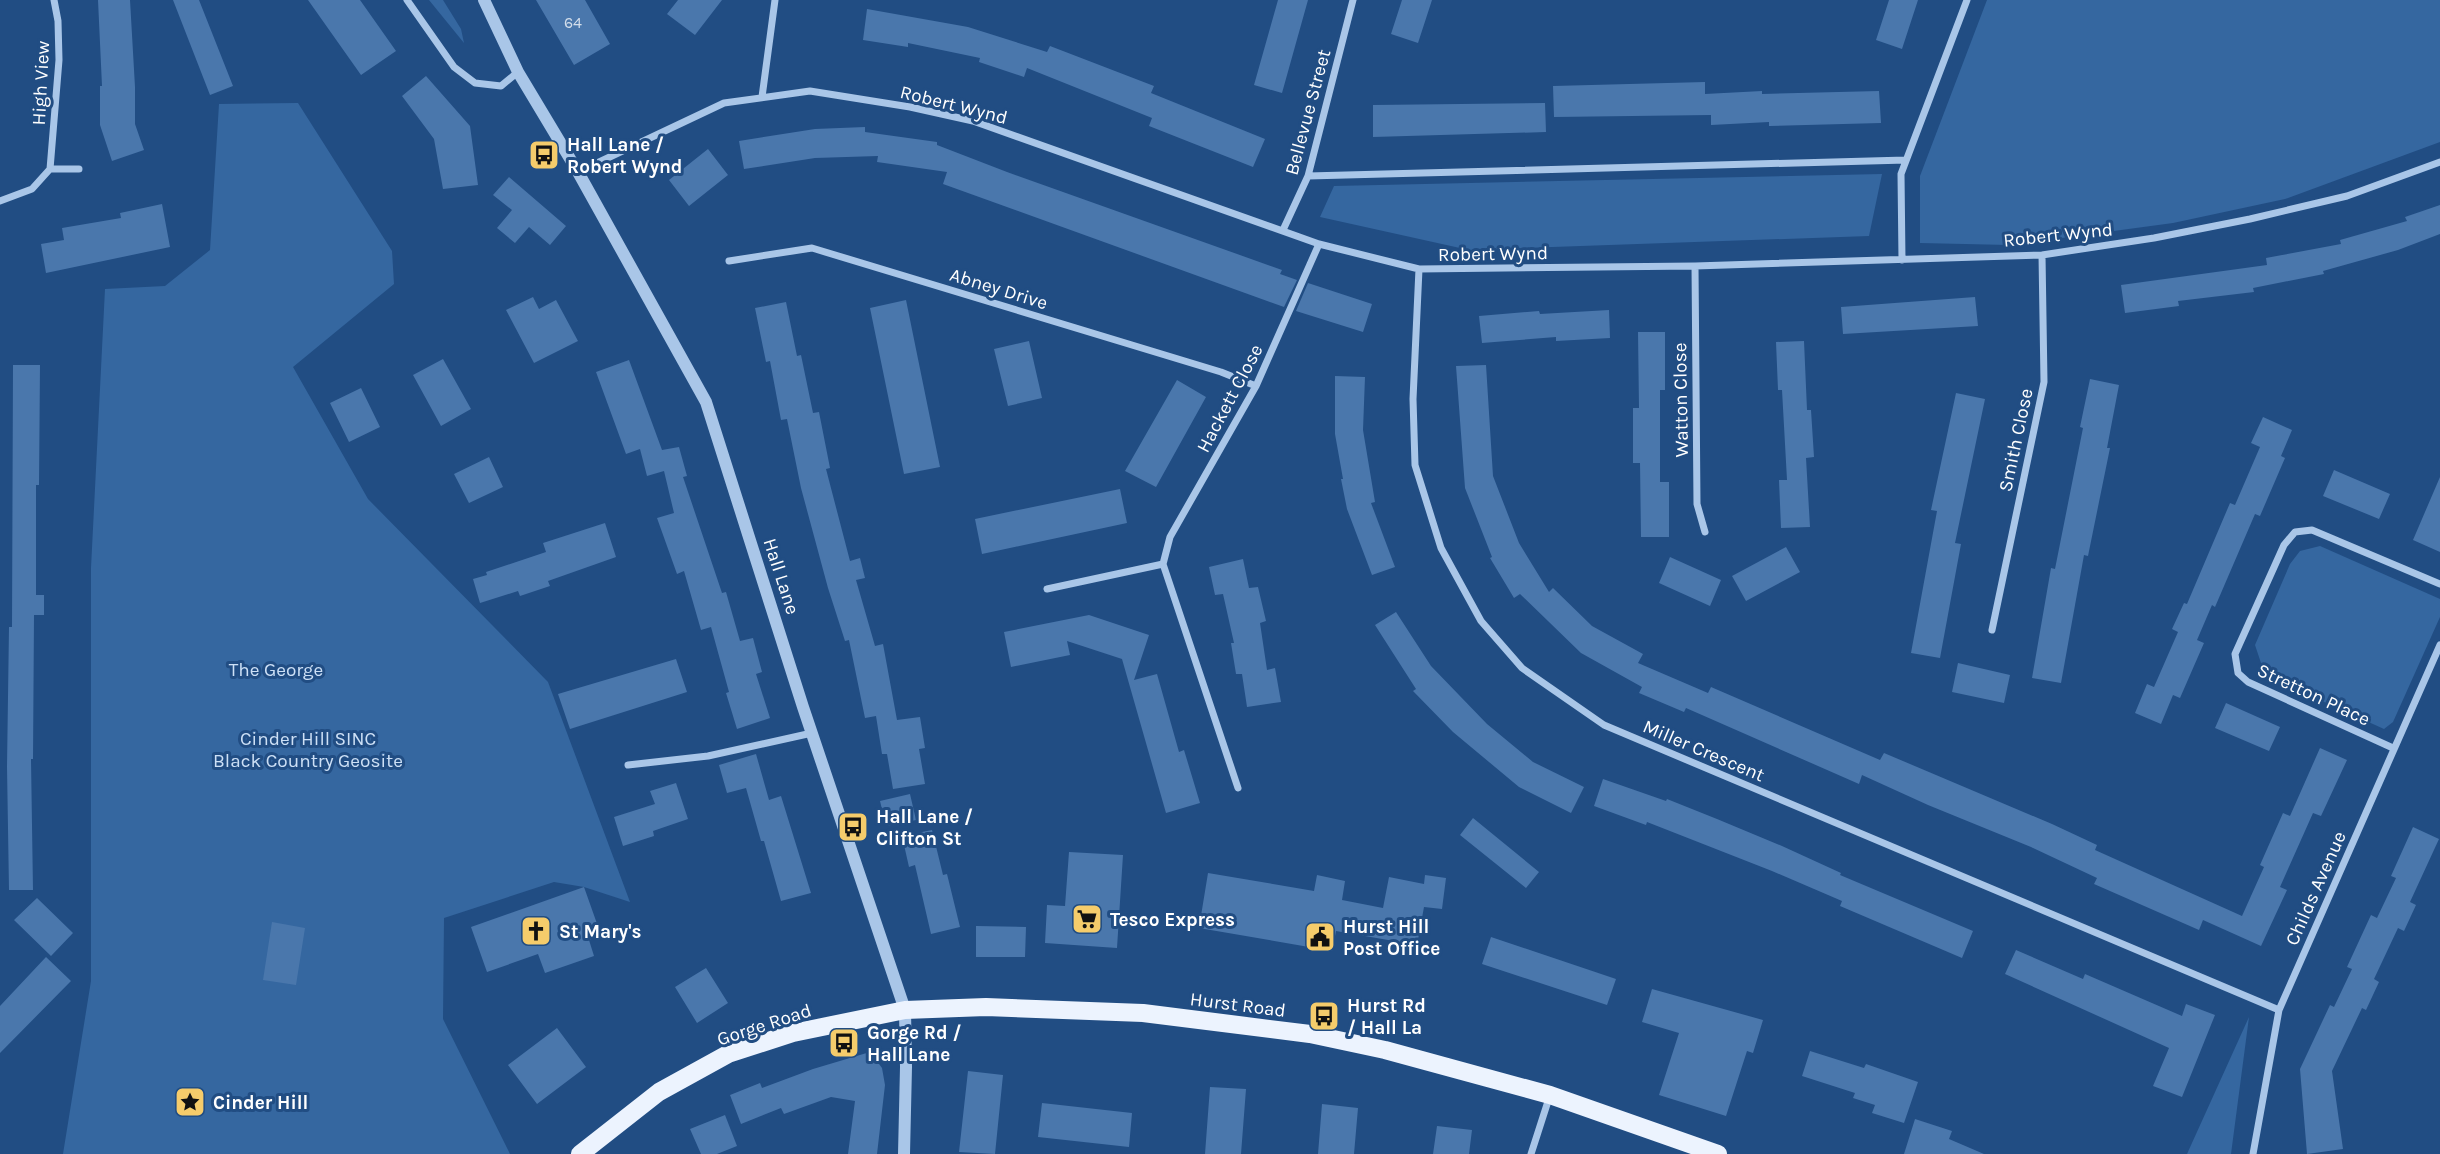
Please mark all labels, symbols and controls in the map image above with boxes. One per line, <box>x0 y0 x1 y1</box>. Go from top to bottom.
house number: 64 <box>564 13 582 32</box>
street label: High View <box>28 40 54 126</box>
street label: Bellevue Street <box>1281 47 1335 178</box>
street label: Robert Wynd <box>898 81 1010 129</box>
place label: Hall Lane / Robert Wynd <box>567 134 683 178</box>
bus stop icon: Hall Lane / Robert Wynd <box>527 138 561 172</box>
street label: Robert Wynd <box>2002 218 2114 252</box>
street label: Robert Wynd <box>1438 242 1548 266</box>
street label: Abney Drive <box>947 264 1050 314</box>
street label: Hackett Close <box>1192 341 1268 456</box>
street label: Watton Close <box>1669 343 1693 457</box>
street label: Smith Close <box>1994 386 2038 494</box>
street label: Hall Lane <box>758 535 804 617</box>
park label: The George <box>229 659 323 681</box>
street label: Stretton Place <box>2254 659 2373 731</box>
street label: Miller Crescent <box>1639 715 1768 786</box>
park label: Cinder Hill SINC Black Country Geosite <box>213 728 403 772</box>
place label: Hall Lane / Clifton St <box>876 806 973 850</box>
bus stop icon: Hall Lane / Clifton St <box>836 810 870 844</box>
street label: Childs Avenue <box>2281 828 2351 949</box>
supermarket icon: Tesco Express <box>1070 902 1104 936</box>
place label: Tesco Express <box>1110 909 1235 931</box>
church icon: St Mary's <box>519 914 553 948</box>
place label: Hurst Hill Post Office <box>1343 916 1440 960</box>
public building icon: Hurst Hill Post Office <box>1303 920 1337 954</box>
place label: St Mary's <box>559 921 642 943</box>
street label: Hurst Road <box>1189 988 1287 1022</box>
place label: Hurst Rd / Hall La <box>1347 995 1426 1039</box>
street label: Gorge Road <box>714 999 814 1051</box>
bus stop icon: Hurst Rd / Hall La <box>1307 999 1341 1033</box>
place label: Gorge Rd / Hall Lane <box>867 1022 962 1066</box>
bus stop icon: Gorge Rd / Hall Lane <box>827 1026 861 1060</box>
place icon: Cinder Hill <box>173 1085 207 1119</box>
place label: Cinder Hill <box>213 1092 308 1114</box>

